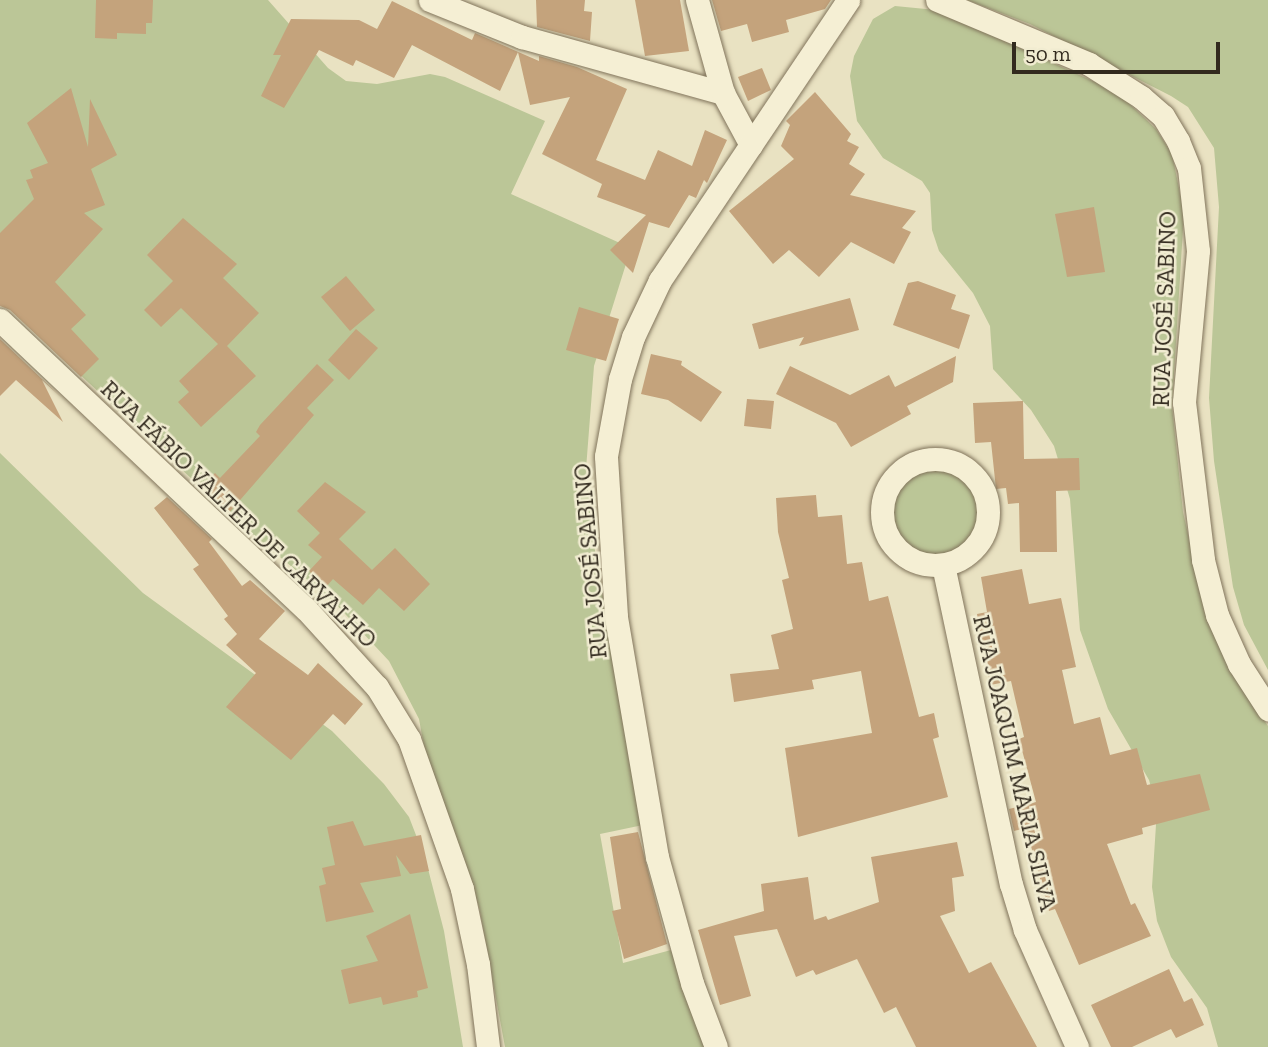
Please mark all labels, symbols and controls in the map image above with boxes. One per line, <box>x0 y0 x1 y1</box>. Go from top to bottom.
scale bar <box>1016 28 1224 72</box>
text: 50 m <box>1025 41 1071 66</box>
street label: RUA JOSÉ SABINO <box>1146 210 1182 408</box>
street label: RUA FÁBIO VALTER DE CARVALHO <box>94 374 384 654</box>
street label: RUA JOSÉ SABINO <box>567 461 613 661</box>
street label: RUA JOAQUIM MARIA SILVA <box>967 611 1063 915</box>

